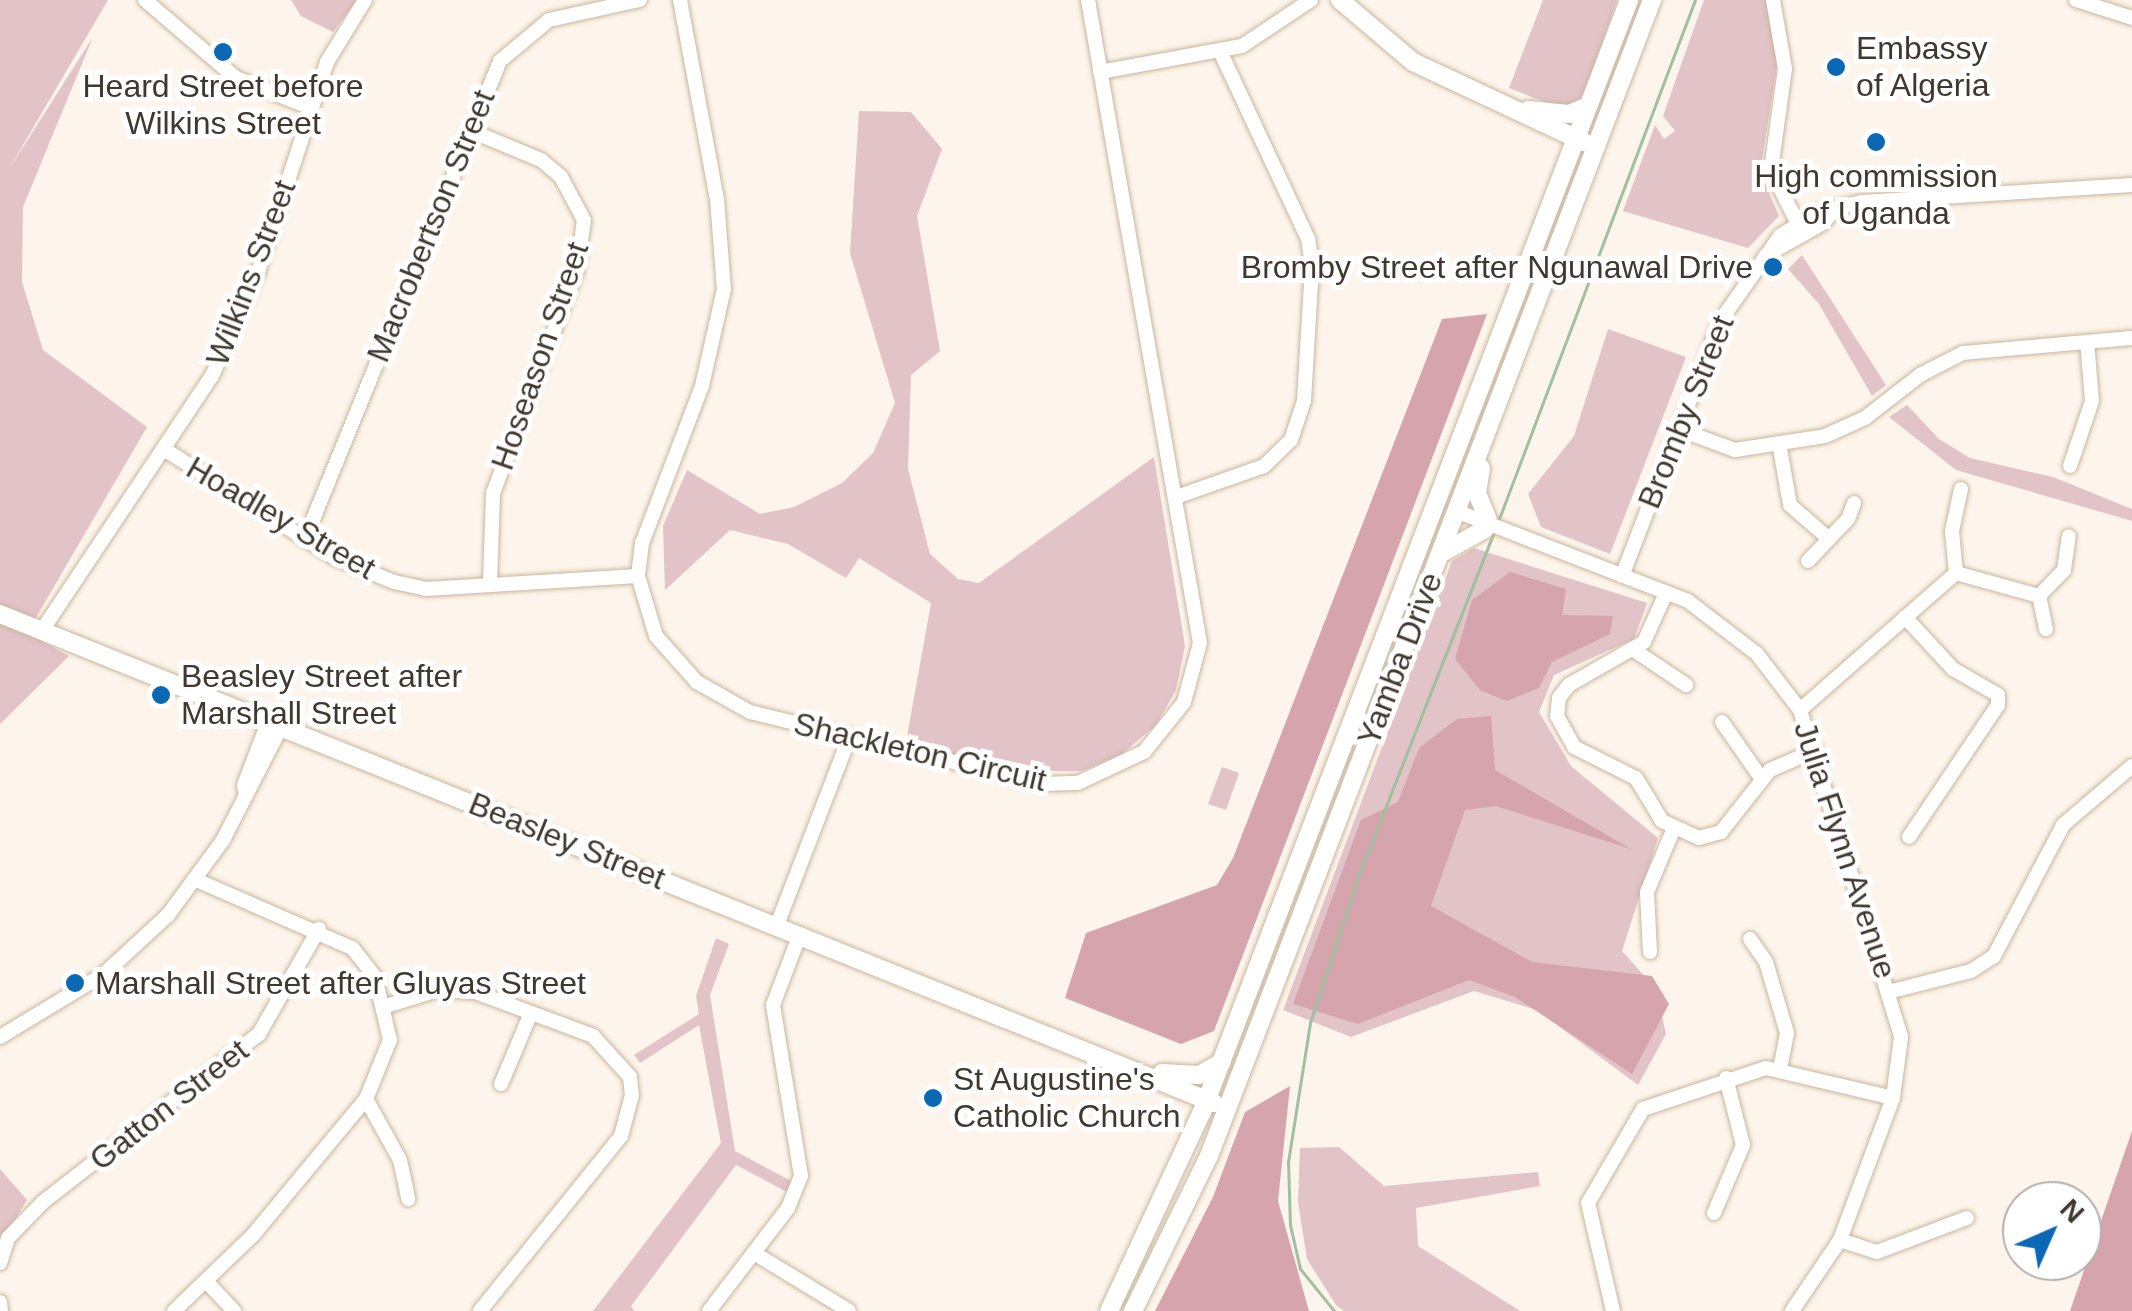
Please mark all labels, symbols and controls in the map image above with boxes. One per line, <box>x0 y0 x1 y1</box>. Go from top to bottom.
place label: Embassy of Algeria <box>1856 30 1991 105</box>
marker: Heard Street before Wilkins Street <box>212 41 234 63</box>
marker: Embassy of Algeria <box>1825 56 1847 78</box>
place label: Heard Street before Wilkins Street <box>82 68 364 143</box>
street label: Macrobertson Street <box>359 84 503 368</box>
marker: High commission of Uganda <box>1865 131 1887 153</box>
place label: High commission of Uganda <box>1754 158 1998 233</box>
street label: Wilkins Street <box>198 175 304 371</box>
street label: Hoseason Street <box>483 237 597 475</box>
place label: Bromby Street after Ngunawal Drive <box>1241 248 1753 286</box>
marker: Bromby Street after Ngunawal Drive <box>1762 256 1784 278</box>
street label: Bromby Street <box>1630 310 1742 514</box>
street label: Hoadley Street <box>180 448 382 588</box>
street label: Yamba Drive <box>1349 567 1451 751</box>
place label: Beasley Street after Marshall Street <box>181 658 462 733</box>
marker: Beasley Street after Marshall Street <box>150 684 172 706</box>
street label: Shackleton Circuit <box>790 704 1050 800</box>
street label: Julia Flynn Avenue <box>1785 716 1905 984</box>
street label: Beasley Street <box>463 784 671 898</box>
place label: Marshall Street after Gluyas Street <box>95 964 586 1002</box>
marker: Marshall Street after Gluyas Street <box>64 972 86 994</box>
street label: Gatton Street <box>82 1031 256 1179</box>
place label: St Augustine's Catholic Church <box>953 1061 1181 1136</box>
marker: St Augustine's Catholic Church <box>922 1087 944 1109</box>
north arrow <box>2002 1181 2102 1281</box>
text: N <box>2054 1193 2090 1229</box>

